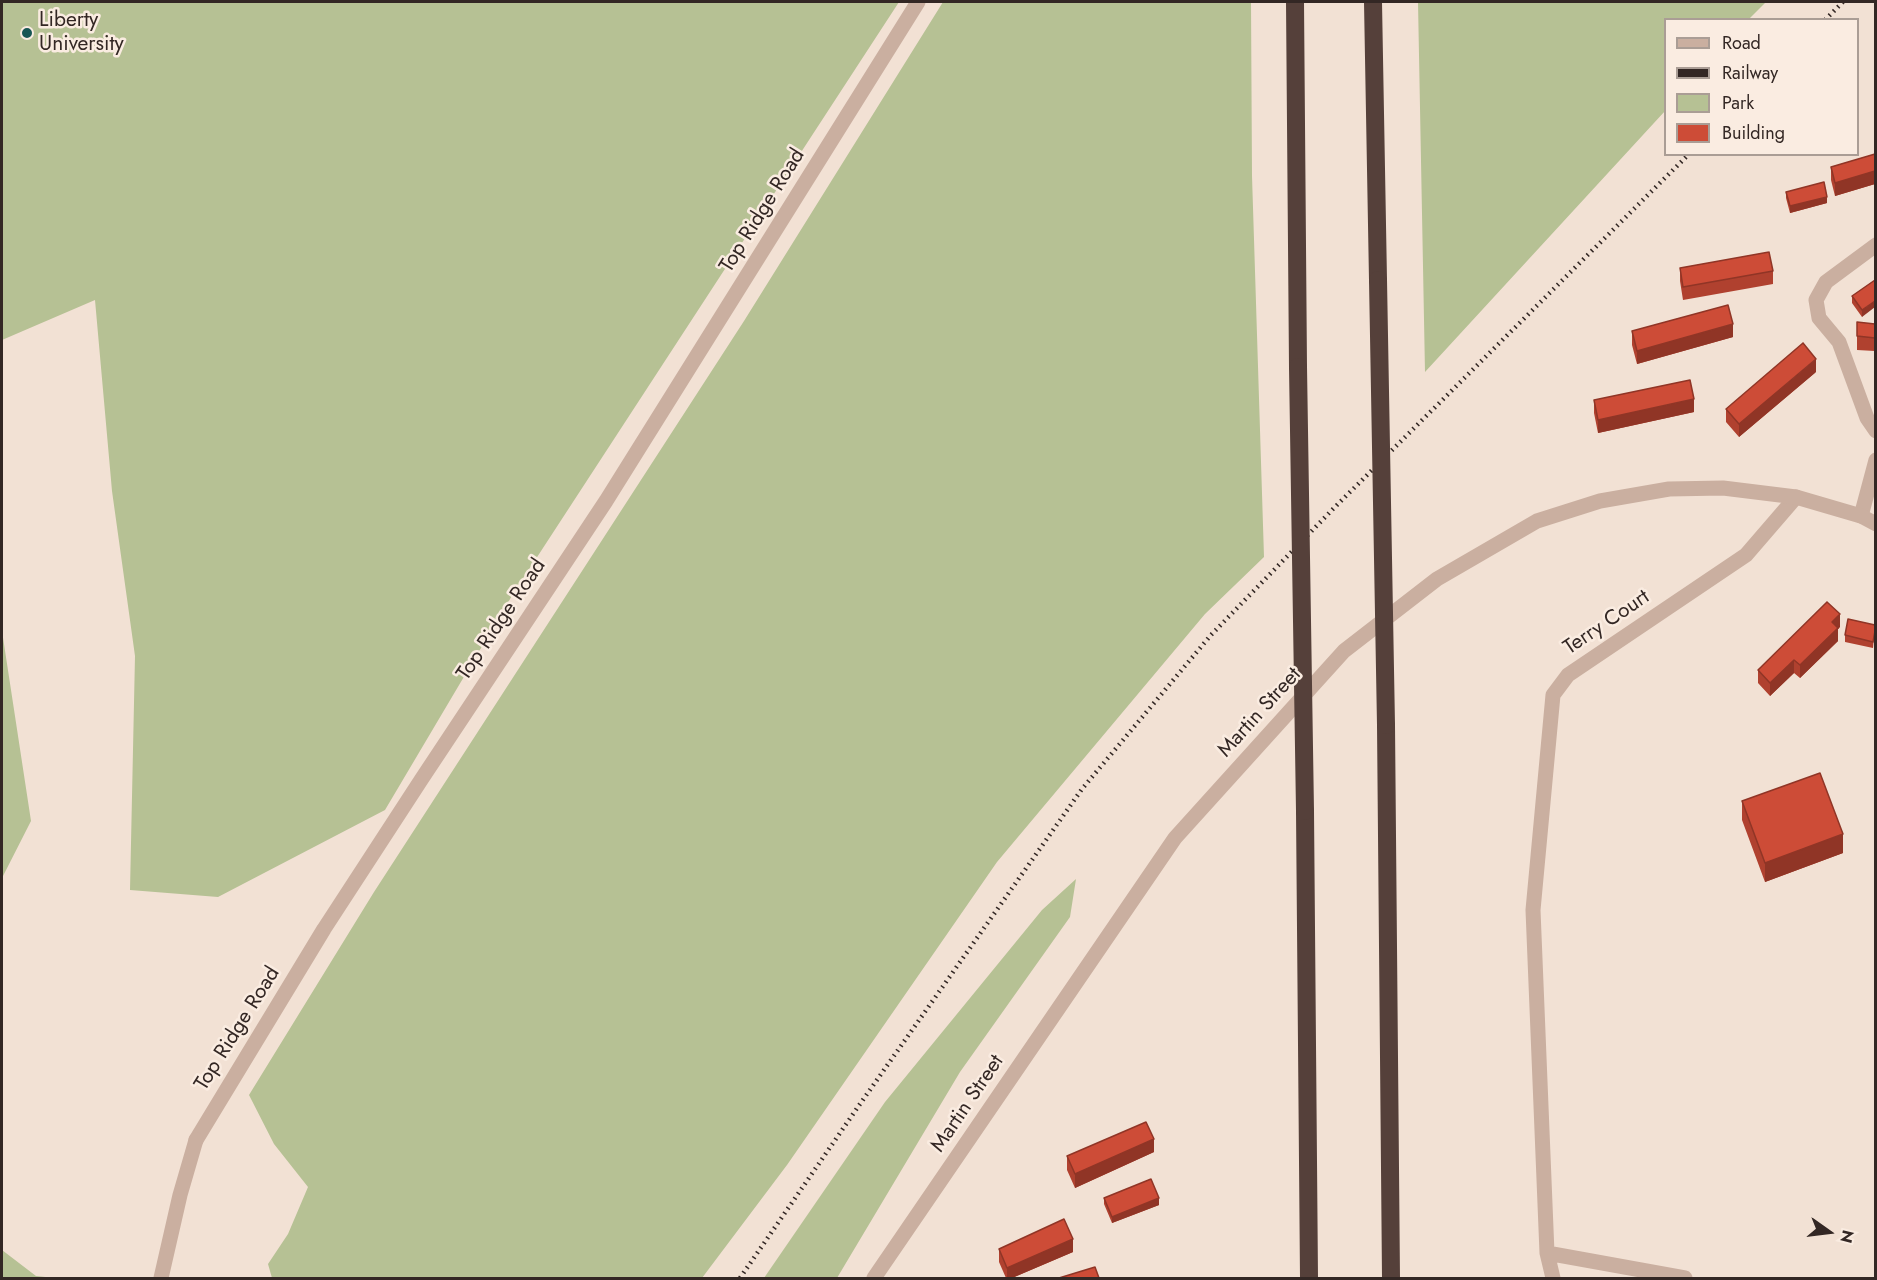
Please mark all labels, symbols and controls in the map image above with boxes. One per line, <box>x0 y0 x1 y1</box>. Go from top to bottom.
place label: Liberty University <box>39 8 124 58</box>
legend <box>1664 18 1859 156</box>
marker: Liberty University <box>20 26 34 40</box>
text: Road <box>1722 30 1761 56</box>
text: Railway <box>1722 60 1778 86</box>
text: Park <box>1722 90 1754 116</box>
text: Building <box>1722 120 1785 146</box>
street label: Top Ridge Road <box>715 145 811 277</box>
street label: Top Ridge Road <box>452 555 552 685</box>
street label: Terry Court <box>1559 585 1655 661</box>
street label: Martin Street <box>1213 663 1307 763</box>
street label: Top Ridge Road <box>190 963 286 1095</box>
street label: Martin Street <box>926 1050 1010 1158</box>
north arrow <box>1799 1202 1859 1262</box>
text: N <box>1834 1228 1860 1245</box>

